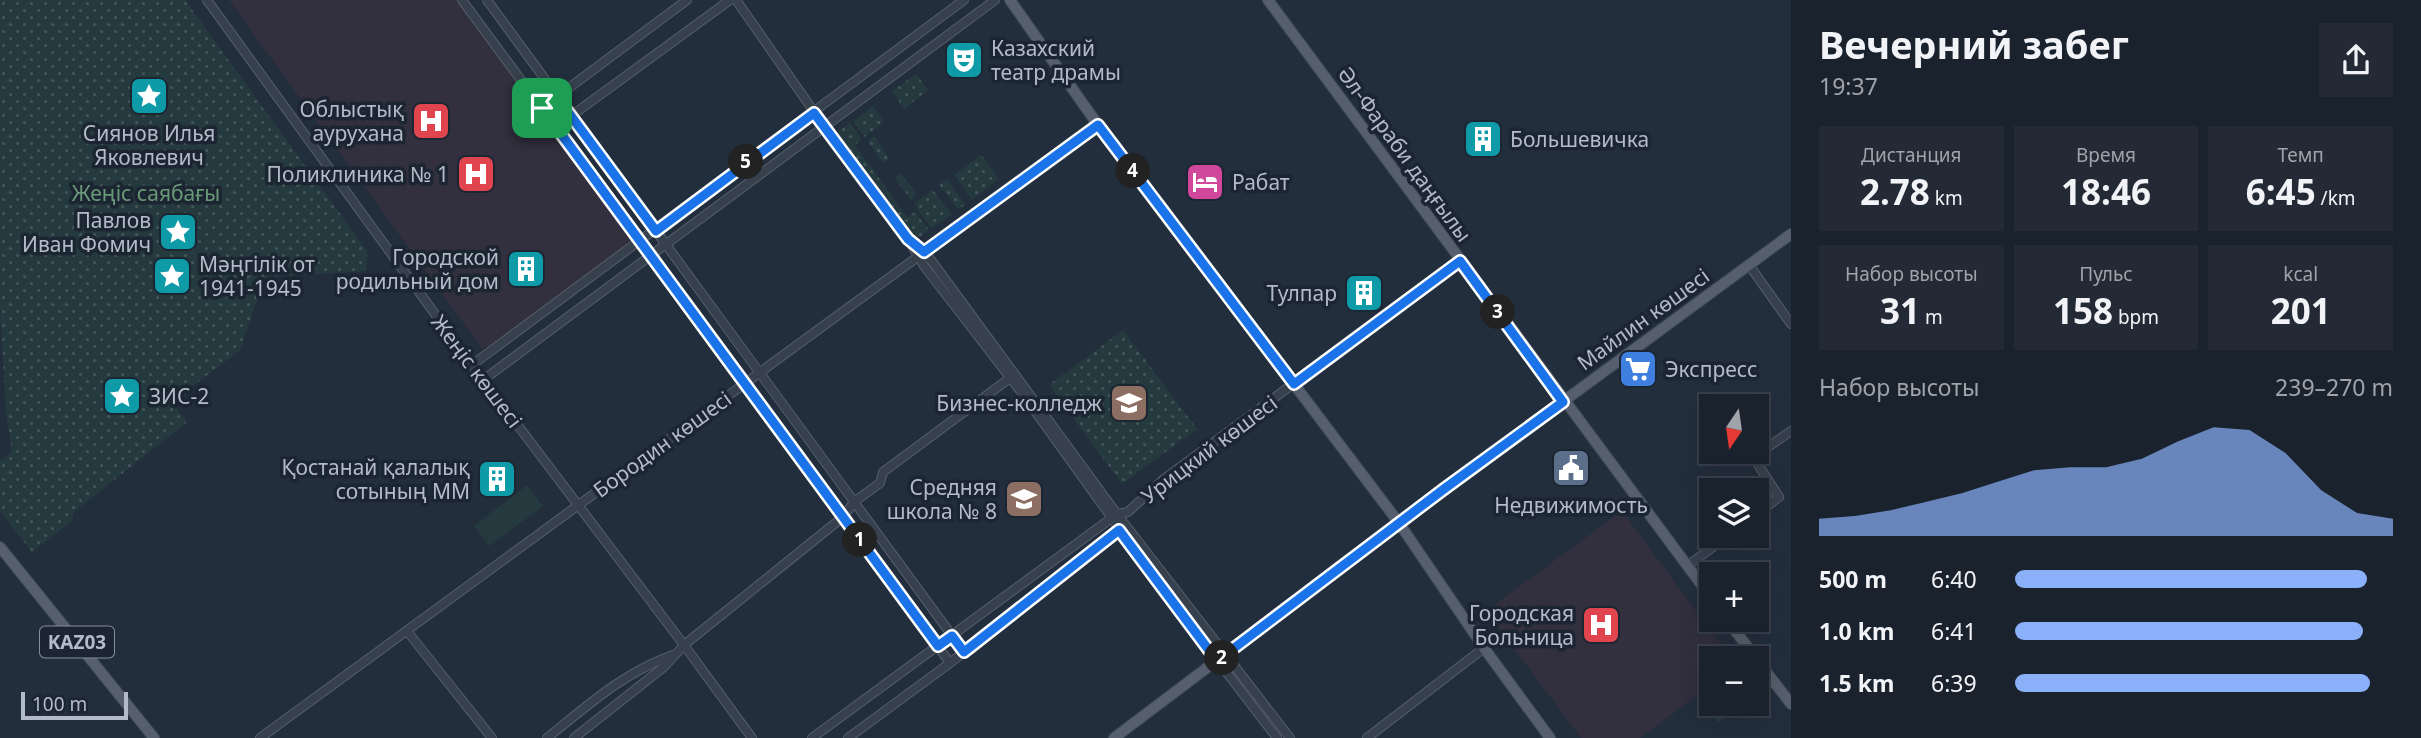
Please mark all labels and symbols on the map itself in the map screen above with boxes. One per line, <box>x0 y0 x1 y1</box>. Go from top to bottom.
place label: Казахский театр драмы <box>991 34 1121 86</box>
theatre icon: Казахский театр драмы <box>943 39 985 81</box>
street label: Әл-Фараби даңғылы <box>1332 61 1478 247</box>
place icon: Сиянов Илья Яковлевич <box>128 75 170 117</box>
pin <box>512 78 572 138</box>
place label: Облыстық аурухана <box>299 95 404 147</box>
hospital icon: Облыстық аурухана <box>410 100 452 142</box>
building icon: Большевичка <box>1462 118 1504 160</box>
place label: Сиянов Илья Яковлевич <box>83 119 215 171</box>
place label: Большевичка <box>1510 125 1649 153</box>
pin: 5 <box>728 144 764 180</box>
hospital icon: Поликлиника № 1 <box>455 153 497 195</box>
pin: 4 <box>1116 154 1150 188</box>
place label: Поликлиника № 1 <box>267 160 449 188</box>
hotel icon: Рабат <box>1184 161 1226 203</box>
place label: Рабат <box>1232 168 1290 196</box>
park label: Жеңіс саябағы <box>72 179 220 207</box>
place label: Павлов Иван Фомич <box>22 206 151 258</box>
place icon: Павлов Иван Фомич <box>157 211 199 253</box>
place label: Городской родильный дом <box>336 243 499 295</box>
building icon: Городской родильный дом <box>505 248 547 290</box>
place label: Мәңгілік от 1941-1945 <box>199 250 315 302</box>
place icon: Мәңгілік от 1941-1945 <box>151 255 193 297</box>
street label: Майлин көшесі <box>1571 262 1715 376</box>
building icon: Тулпар <box>1343 272 1385 314</box>
place label: Тулпар <box>1267 279 1337 307</box>
pin: 3 <box>1480 294 1516 330</box>
street label: Жеңіс көшесі <box>425 309 529 433</box>
supermarket icon: Экспресс <box>1617 348 1659 390</box>
place label: Экспресс <box>1665 355 1757 383</box>
place icon: ЗИС-2 <box>101 375 143 417</box>
place label: ЗИС-2 <box>149 382 209 410</box>
school or university icon: Бизнес-колледж <box>1108 382 1150 424</box>
street label: Бородин көшесі <box>587 384 737 504</box>
place label: Бизнес-колледж <box>936 389 1102 417</box>
street label: Урицкий көшесі <box>1135 389 1283 509</box>
north arrow <box>1699 394 1769 464</box>
public building icon: Недвижимость <box>1550 447 1592 489</box>
place label: Қостанай қалалық сотының ММ <box>281 453 470 505</box>
building icon: Қостанай қалалық сотының ММ <box>476 458 518 500</box>
place label: Средняя школа № 8 <box>887 473 997 525</box>
school or university icon: Средняя школа № 8 <box>1003 478 1045 520</box>
place label: Недвижимость <box>1494 491 1648 519</box>
pin: 1 <box>842 522 878 558</box>
place label: Городская Больница <box>1469 599 1574 651</box>
hospital icon: Городская Больница <box>1580 604 1622 646</box>
road number: KАZ03 <box>40 626 114 657</box>
pin: 2 <box>1204 640 1240 676</box>
scale bar <box>21 689 128 721</box>

